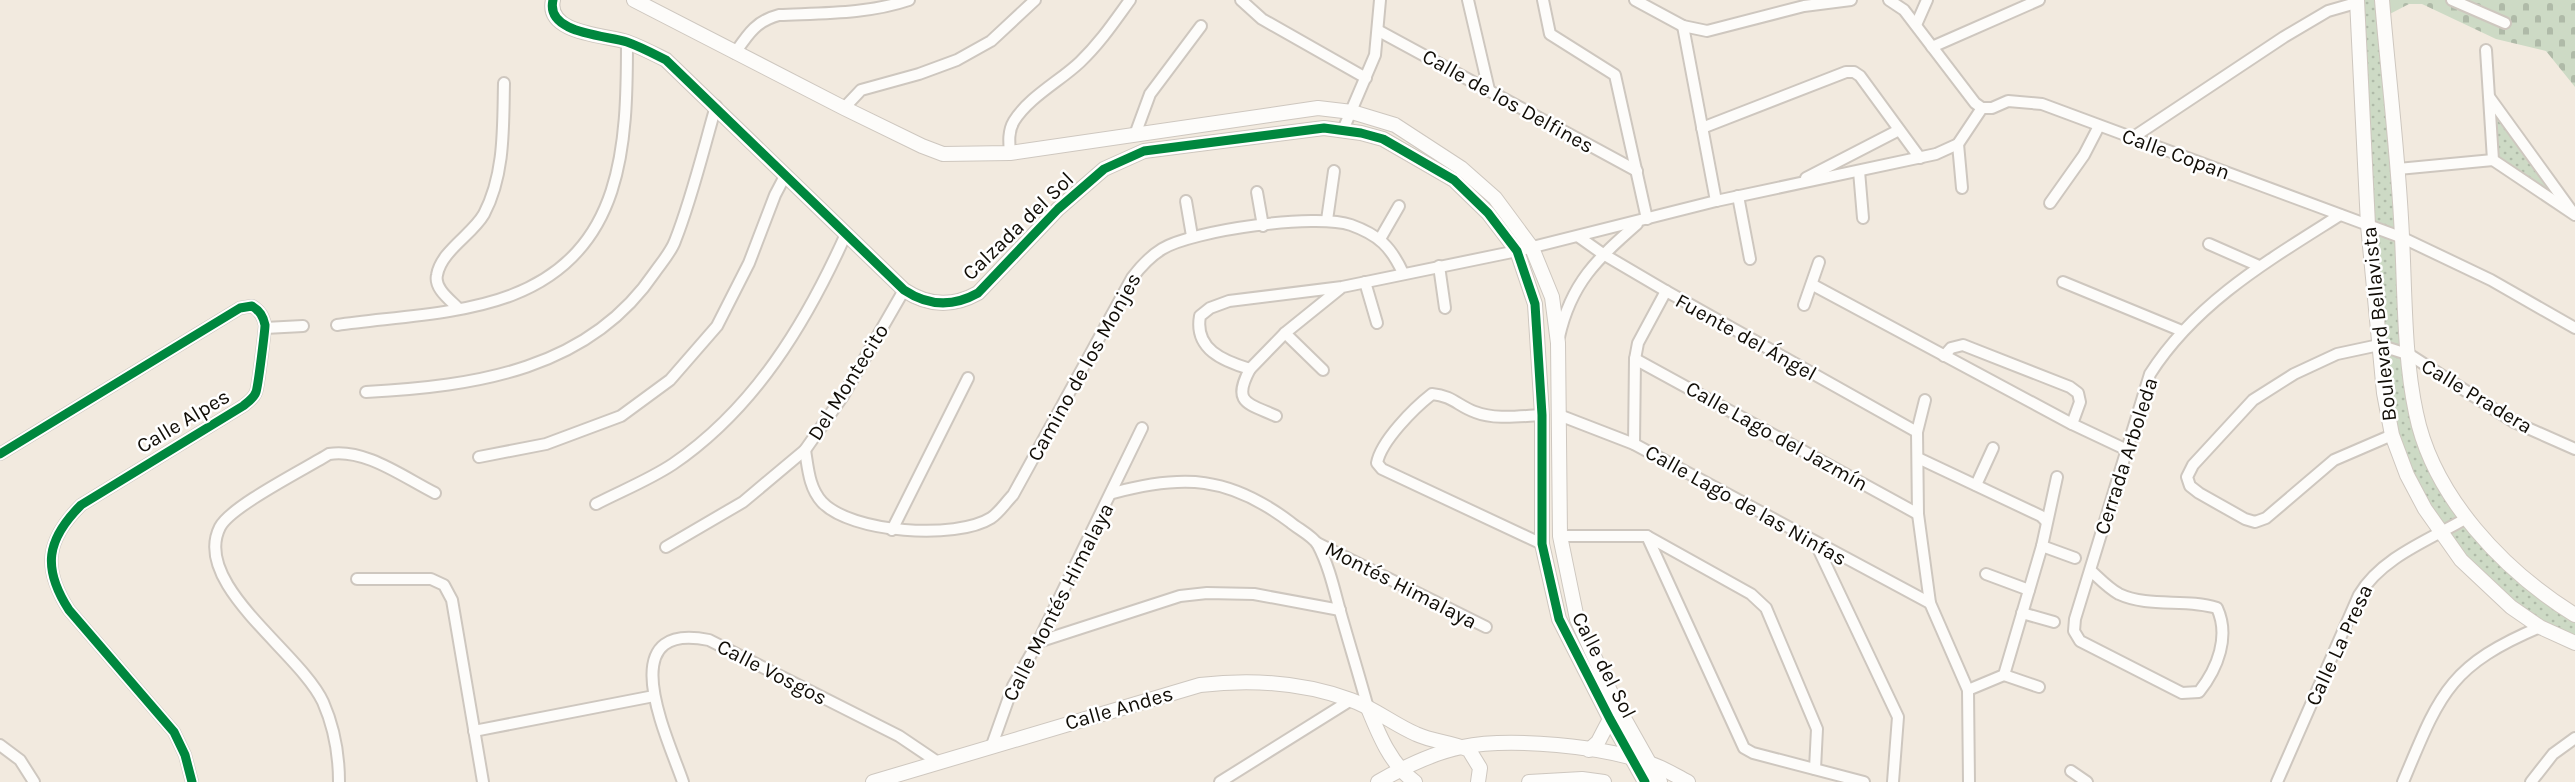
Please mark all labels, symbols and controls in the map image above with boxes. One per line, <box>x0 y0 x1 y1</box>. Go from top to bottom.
street label: Calle de los Delfines <box>1418 44 1598 158</box>
street label: Calle Copan <box>2119 123 2233 185</box>
street label: Calzada del Sol <box>958 167 1078 285</box>
street label: Boulevard Bellavista <box>2357 226 2401 422</box>
street label: Camino de los Monjes <box>1022 269 1146 465</box>
street label: Fuente del Ángel <box>1671 288 1821 386</box>
street label: Del Montecito <box>803 319 893 445</box>
street label: Calle Pradera <box>2417 353 2537 439</box>
street label: Cerrada Arboleda <box>2089 374 2163 538</box>
street label: Calle Lago del Jazmín <box>1682 376 1872 496</box>
street label: Calle Alpes <box>132 384 234 458</box>
street label: Calle Lago de las Ninfas <box>1641 440 1851 570</box>
street label: Calle Montés Himalaya <box>998 499 1118 705</box>
street label: Montés Himalaya <box>1321 536 1481 634</box>
street label: Calle La Presa <box>2300 581 2378 709</box>
street label: Calle del Sol <box>1567 608 1641 722</box>
street label: Calle Vosgos <box>713 634 831 710</box>
street label: Calle Andes <box>1062 681 1176 735</box>

